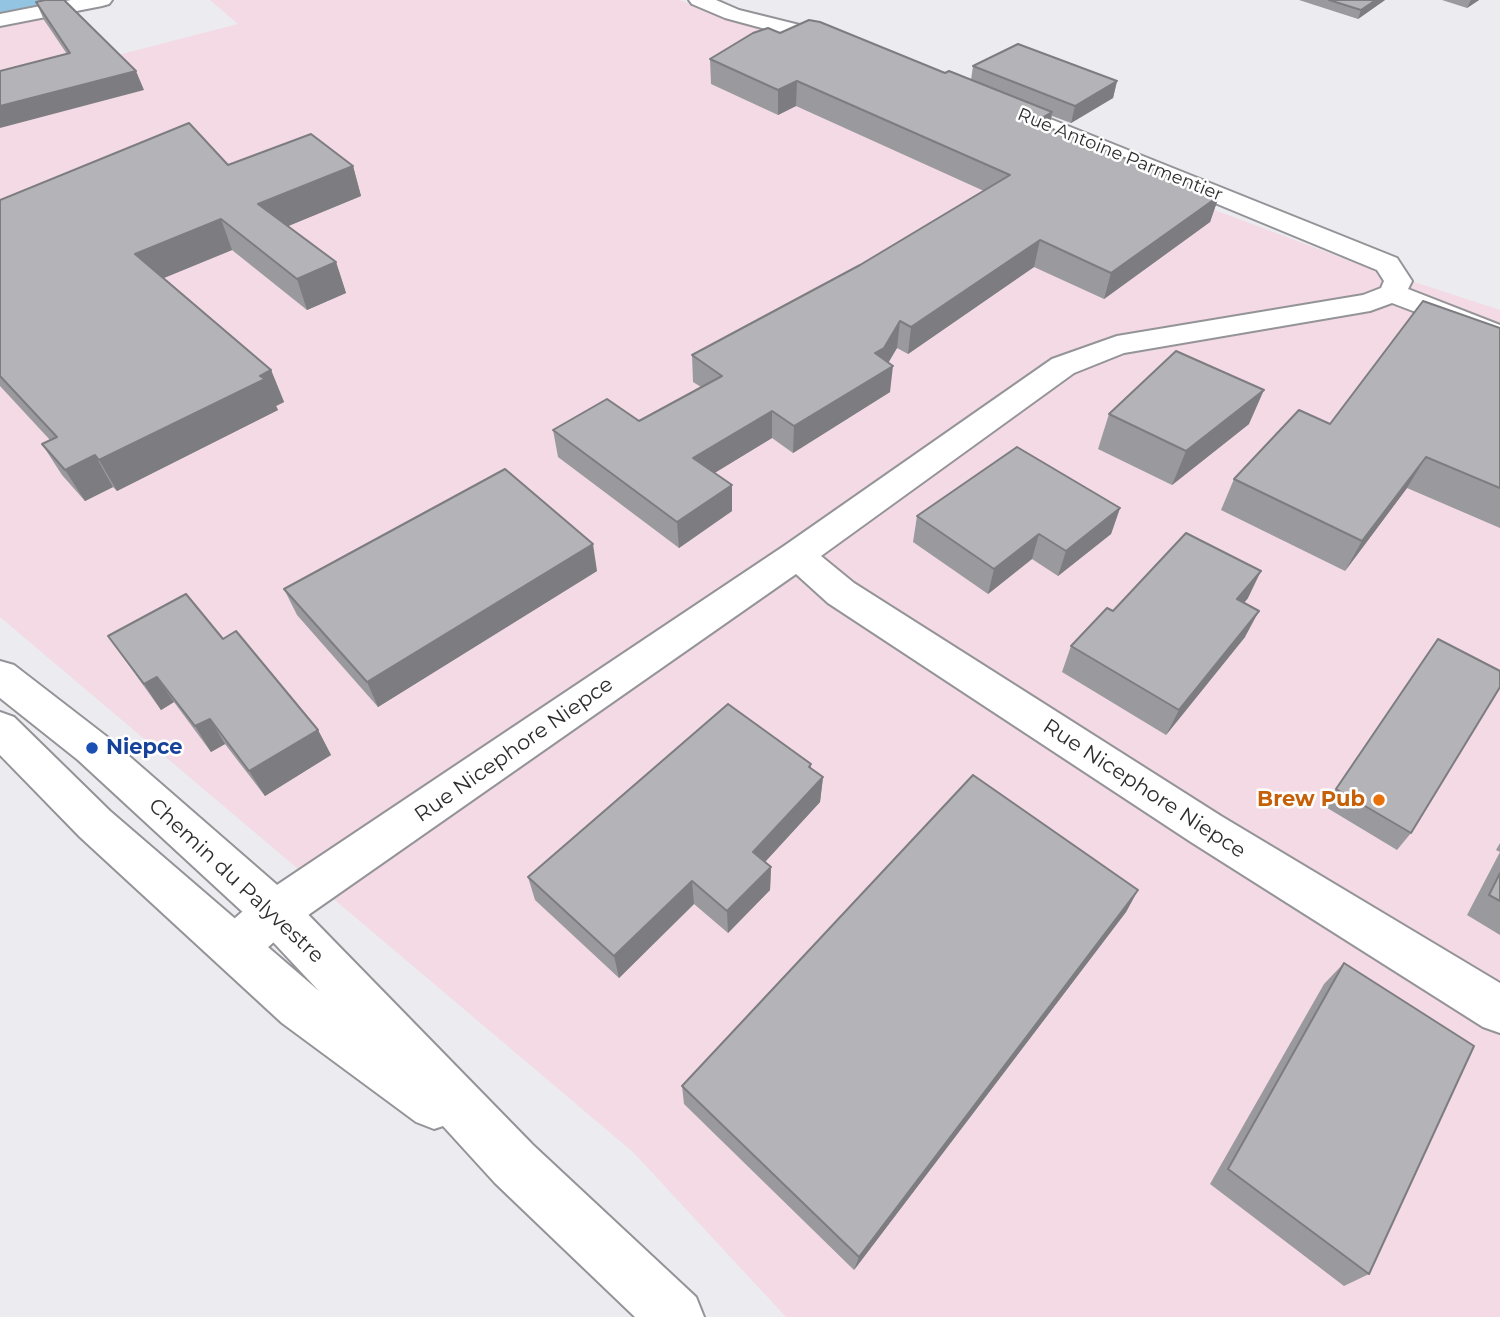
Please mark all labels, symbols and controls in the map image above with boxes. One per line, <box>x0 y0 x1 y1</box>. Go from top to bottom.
street label: Rue Antoine Parmentier <box>1014 104 1226 206</box>
street label: Rue Nicephore Niepce <box>410 672 618 828</box>
street label: Rue Nicephore Niepce <box>1038 714 1250 864</box>
place label: Niepce <box>106 735 183 761</box>
marker: Niepce <box>84 740 100 756</box>
place label: Brew Pub <box>1257 787 1365 813</box>
marker: Brew Pub <box>1371 792 1387 808</box>
street label: Chemin du Palyvestre <box>143 793 329 969</box>

